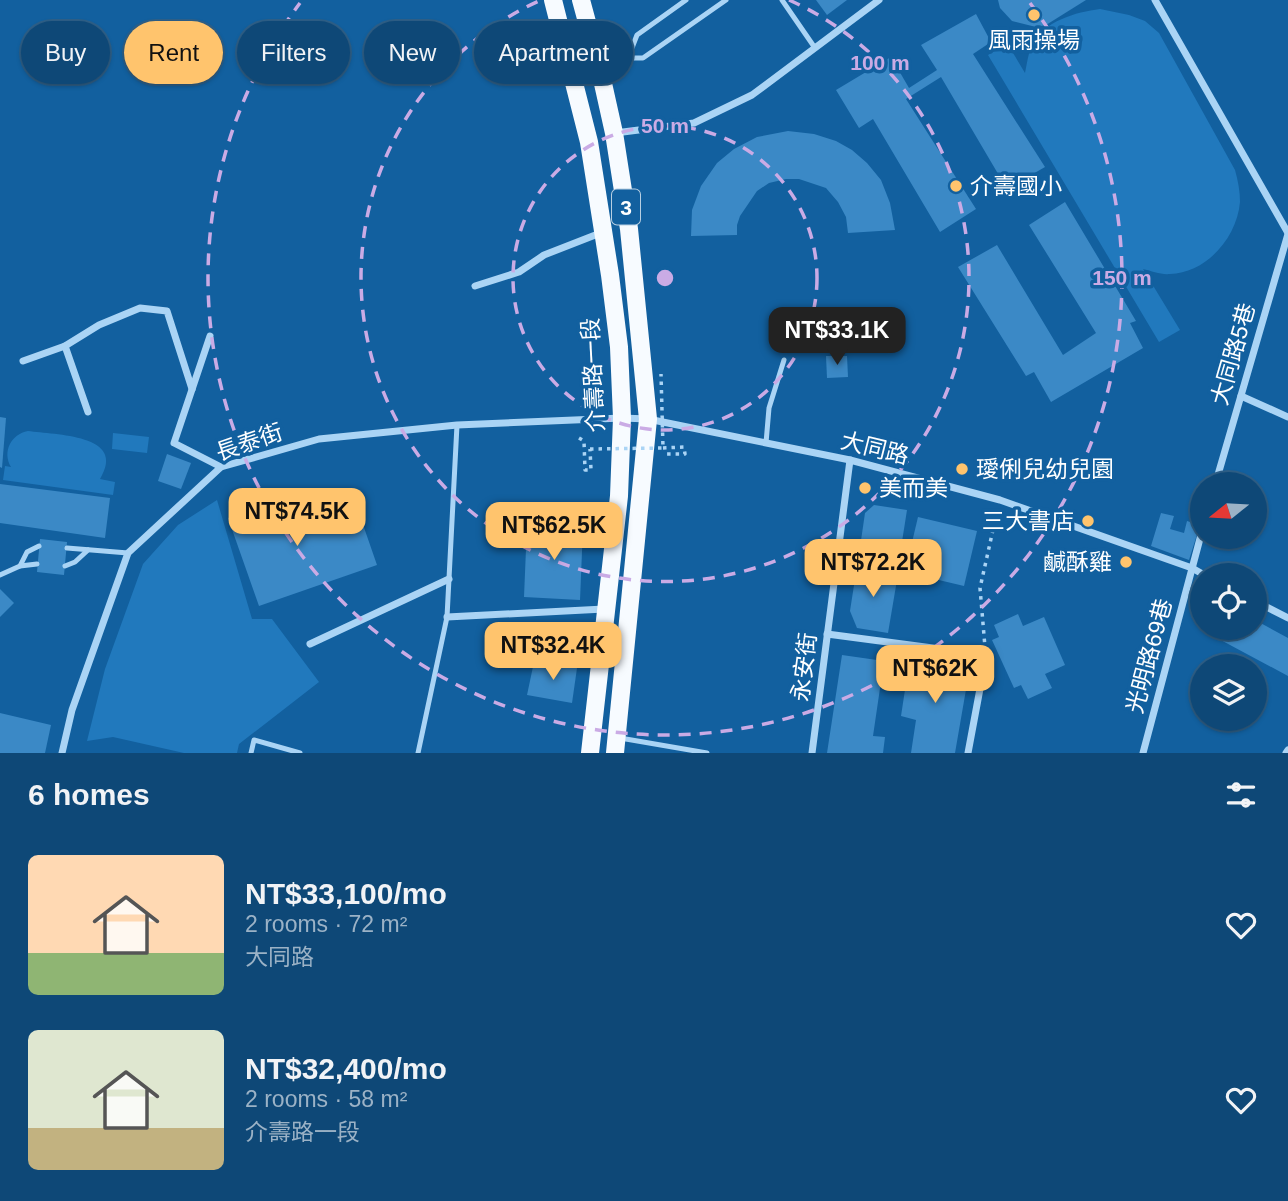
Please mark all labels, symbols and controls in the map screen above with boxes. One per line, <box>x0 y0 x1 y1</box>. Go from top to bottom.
marker: 風雨操場 <box>1026 7 1042 23</box>
chip: Buy <box>21 21 110 84</box>
chip: Rent <box>124 21 223 84</box>
chip: Filters <box>237 21 350 84</box>
chip: New <box>364 21 460 84</box>
chip: Apartment <box>474 21 633 84</box>
place label: 風雨操場 <box>988 27 1080 53</box>
text: 100 m <box>850 51 910 74</box>
text: 50 m <box>641 114 689 137</box>
place label: 介壽國小 <box>970 173 1062 199</box>
marker: 介壽國小 <box>948 178 964 194</box>
road number: 3 <box>612 190 640 224</box>
centre of rings <box>653 266 677 290</box>
text: 150 m <box>1092 266 1152 289</box>
street label: 大同路5巷 <box>1206 300 1260 408</box>
pin: NT$33.1K <box>765 308 909 367</box>
street label: 介壽路一段 <box>577 317 609 433</box>
text: NT$33.1K <box>785 317 889 343</box>
street label: 長泰街 <box>212 418 286 466</box>
street label: 大同路 <box>838 427 912 469</box>
place label: 璦俐兒幼兒園 <box>976 456 1114 482</box>
marker: 璦俐兒幼兒園 <box>954 461 970 477</box>
north arrow <box>1190 472 1267 550</box>
map controls <box>1190 472 1267 731</box>
place label: 美而美 <box>879 475 948 501</box>
marker: 美而美 <box>857 480 873 496</box>
pin: NT$74.5K <box>225 489 369 548</box>
text: NT$74.5K <box>245 498 349 524</box>
pin: NT$62.5K <box>482 503 626 562</box>
place label: 三大書店 <box>982 508 1074 534</box>
text: NT$62.5K <box>502 512 606 538</box>
marker: 三大書店 <box>1080 513 1096 529</box>
pin: NT$72.2K <box>801 540 945 599</box>
text: NT$72.2K <box>821 549 925 575</box>
place label: 鹹酥雞 <box>1043 549 1112 575</box>
marker: 鹹酥雞 <box>1118 554 1134 570</box>
button: locate <box>1190 563 1267 640</box>
street label: 光明路69巷 <box>1121 596 1177 716</box>
pin: NT$32.4K <box>481 622 625 682</box>
street label: 永安街 <box>787 631 821 703</box>
text: NT$32.4K <box>501 632 605 658</box>
pin: NT$62K <box>878 646 992 705</box>
button: layers <box>1190 654 1267 731</box>
text: NT$62K <box>892 655 978 681</box>
icon: filters <box>1222 776 1260 814</box>
text: 6 homes <box>28 778 150 811</box>
text: NT$33,100/mo <box>245 877 447 910</box>
icon: home <box>84 883 168 967</box>
icon: heart <box>1222 906 1260 944</box>
text: 2 rooms · 72 m² <box>245 911 407 937</box>
text: 大同路 <box>245 944 314 970</box>
text: NT$32,400/mo <box>245 1052 447 1085</box>
icon: home <box>84 1058 168 1142</box>
icon: heart <box>1222 1081 1260 1119</box>
text: 2 rooms · 58 m² <box>245 1086 407 1112</box>
text: 介壽路一段 <box>245 1119 360 1145</box>

